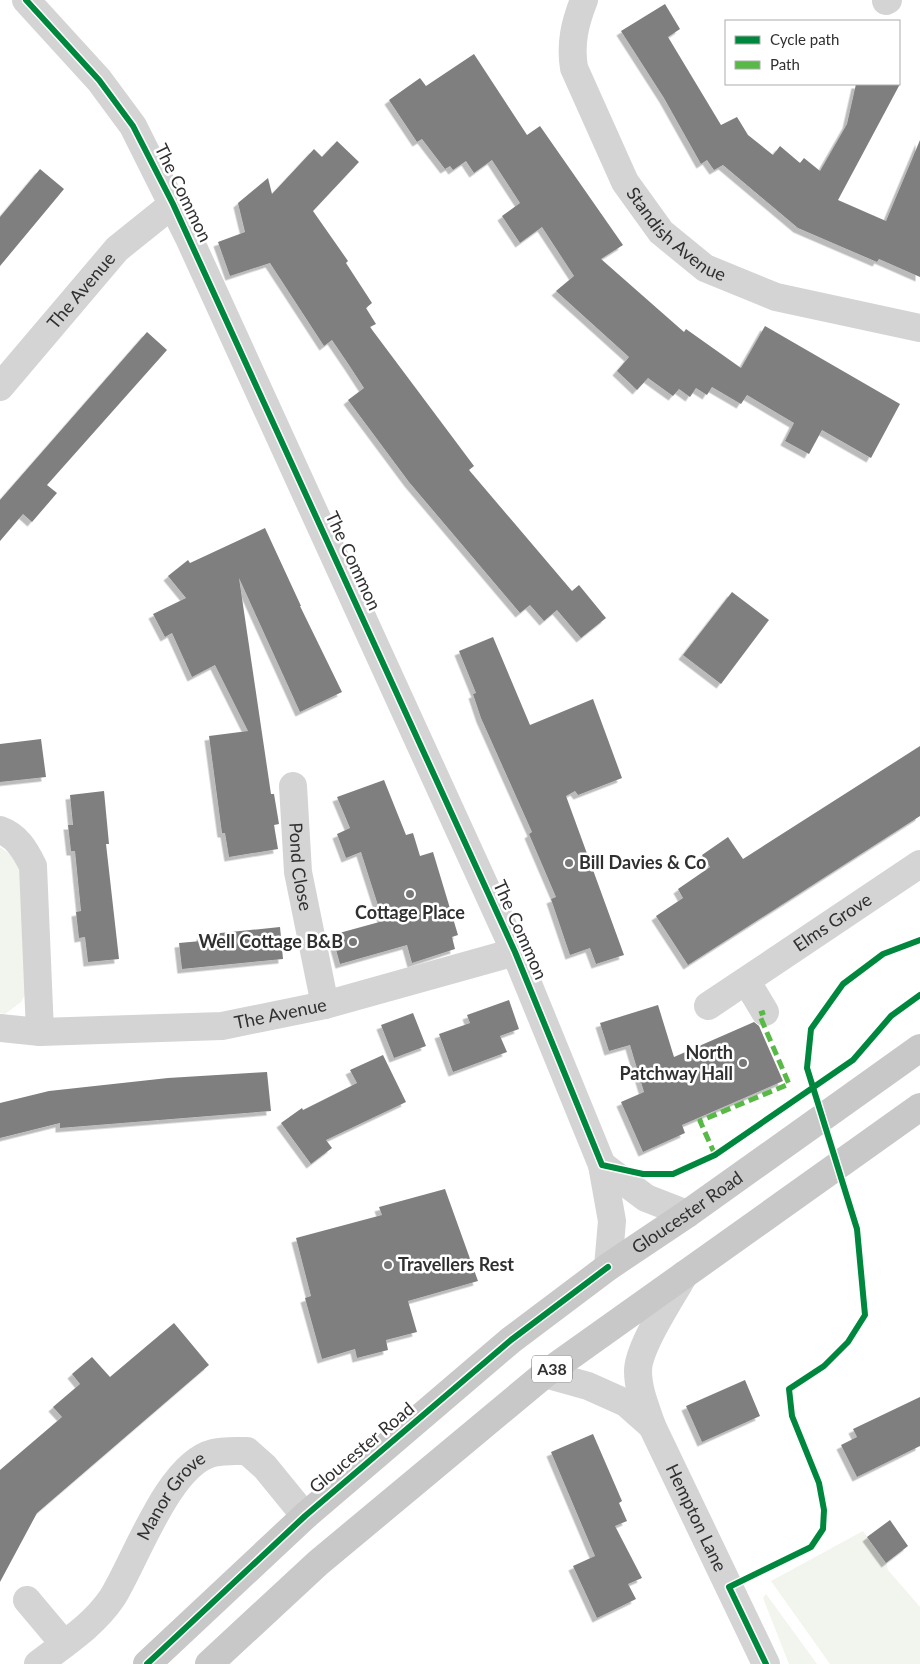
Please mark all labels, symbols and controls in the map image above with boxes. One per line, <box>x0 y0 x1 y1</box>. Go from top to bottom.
legend <box>725 20 900 85</box>
text: Cycle path <box>770 30 839 48</box>
text: Path <box>770 55 800 73</box>
street label: The Common <box>151 140 217 245</box>
street label: Standish Avenue <box>622 182 729 285</box>
street label: The Avenue <box>42 247 119 333</box>
street label: The Common <box>321 508 386 614</box>
street label: Pond Close <box>285 822 318 913</box>
place label: Bill Davies & Co <box>579 851 706 873</box>
marker: Bill Davies & Co <box>563 857 575 869</box>
street label: The Common <box>489 876 553 983</box>
marker: Cottage Place <box>404 888 416 900</box>
street label: Elms Grove <box>789 888 875 956</box>
place label: Cottage Place <box>355 901 465 923</box>
place label: Well Cottage B&B <box>199 930 343 952</box>
marker: Well Cottage B&B <box>347 936 359 948</box>
street label: The Avenue <box>232 993 328 1033</box>
place label: North Patchway Hall <box>619 1041 733 1084</box>
marker: North Patchway Hall <box>737 1057 749 1069</box>
street label: Gloucester Road <box>627 1166 747 1258</box>
place label: Travellers Rest <box>398 1253 514 1275</box>
marker: Travellers Rest <box>382 1259 394 1271</box>
road number: A38 <box>532 1356 572 1382</box>
street label: Gloucester Road <box>305 1397 418 1497</box>
street label: Manor Grove <box>132 1446 209 1544</box>
street label: Hempton Lane <box>662 1460 732 1575</box>

